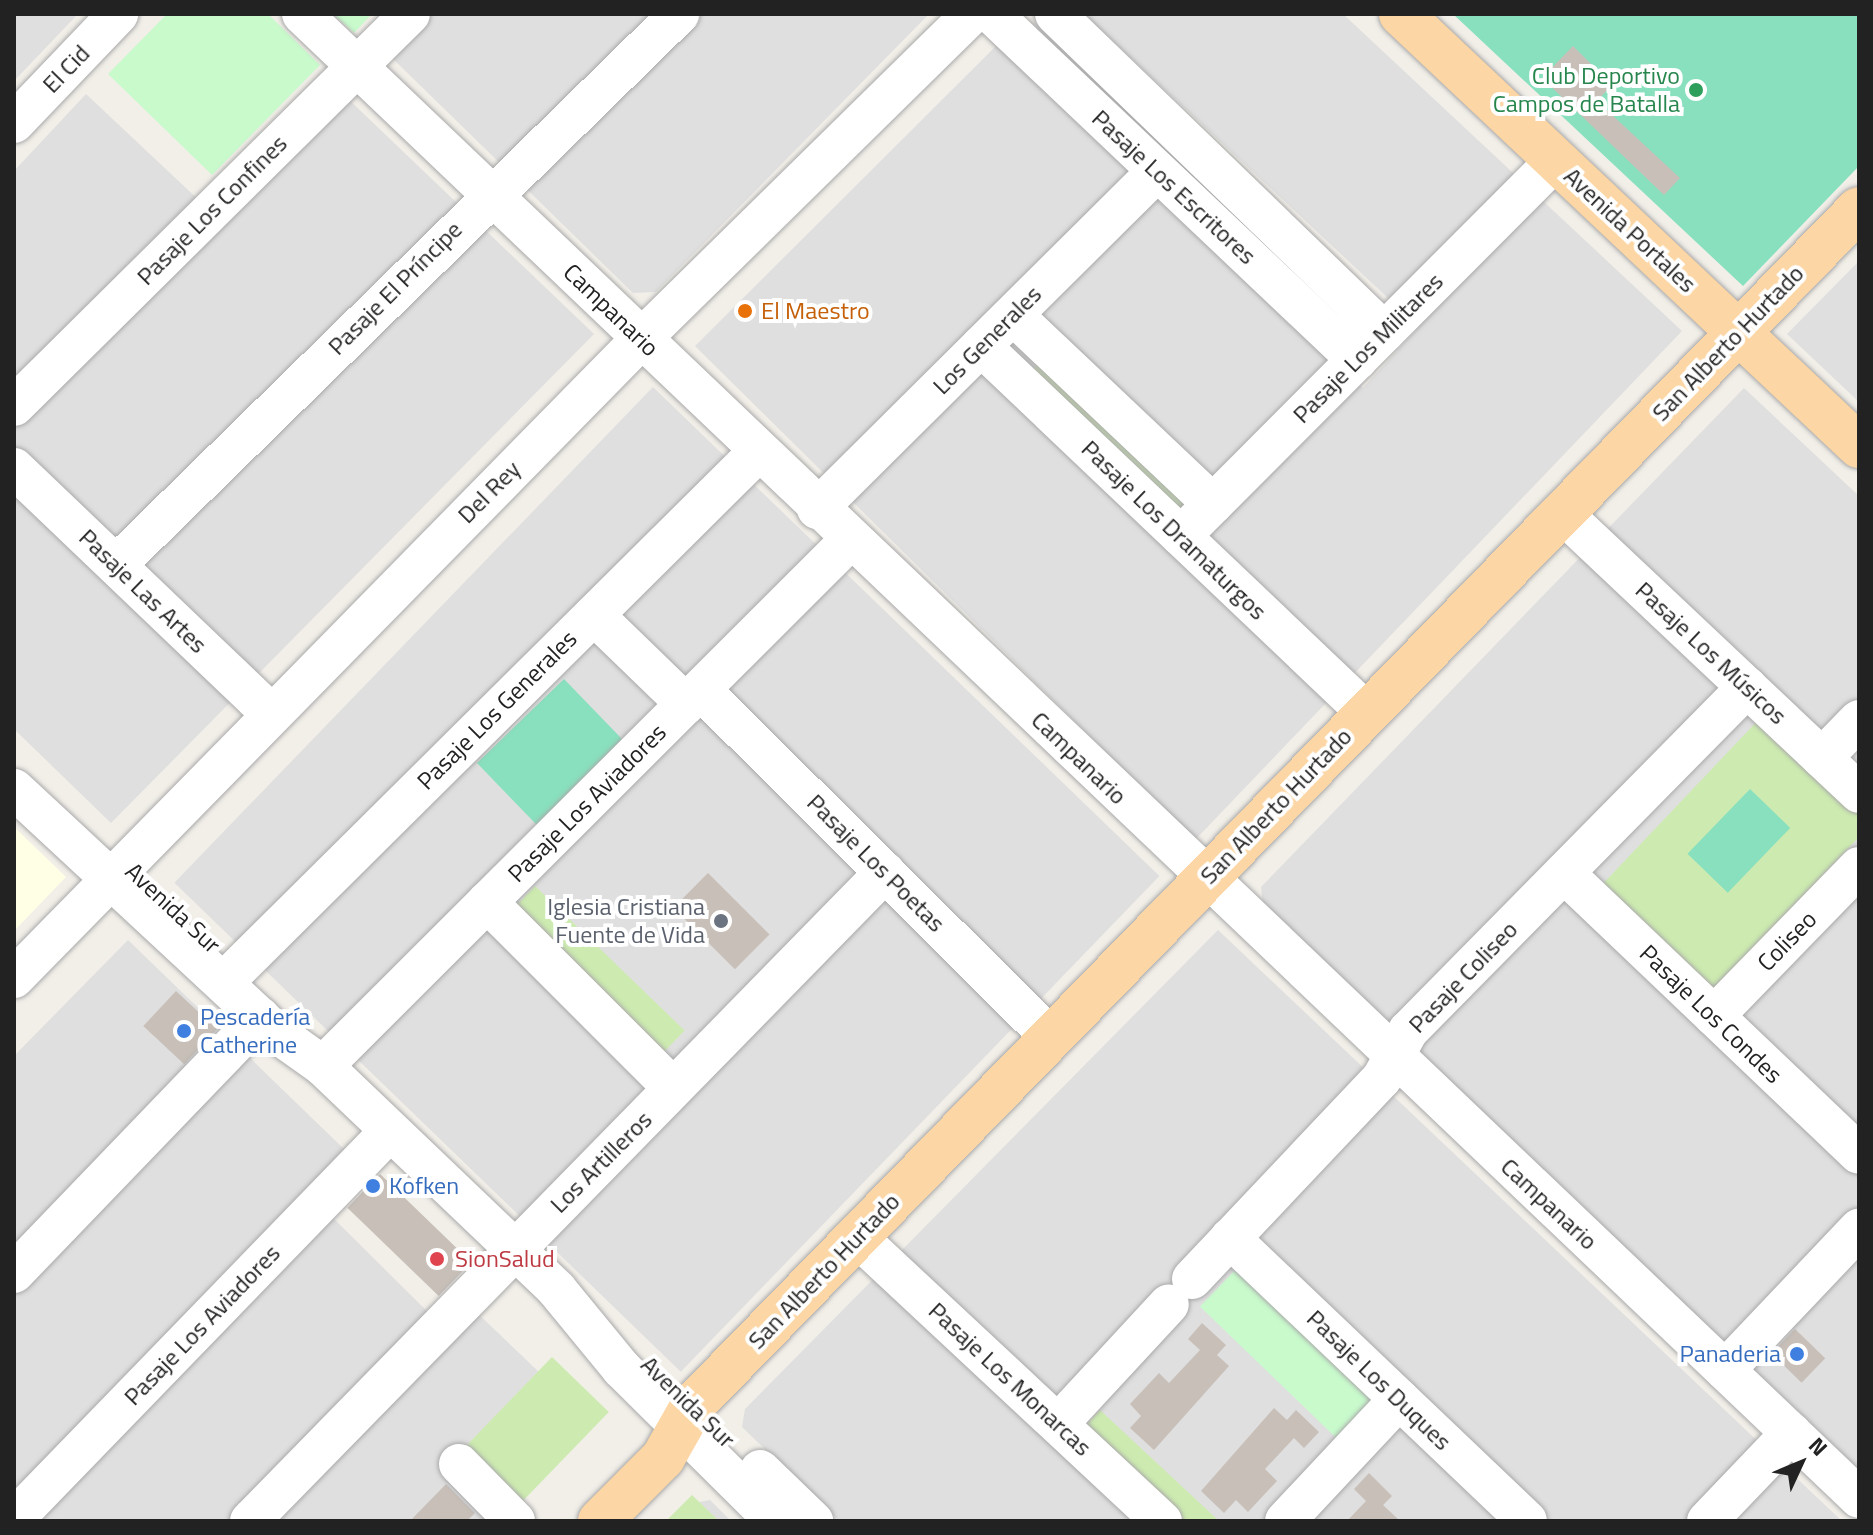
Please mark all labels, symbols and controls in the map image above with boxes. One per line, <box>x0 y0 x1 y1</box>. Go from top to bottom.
street label: El Cid <box>37 39 95 99</box>
place label: Club Deportivo Campos de Batalla <box>1493 62 1680 118</box>
marker: Club Deportivo Campos de Batalla <box>1687 81 1705 99</box>
street label: Pasaje Los Escritores <box>1086 104 1262 270</box>
street label: Pasaje Los Confines <box>131 129 293 291</box>
street label: Avenida Portales <box>1558 162 1702 298</box>
street label: Pasaje El Príncipe <box>322 215 468 361</box>
street label: Campanario <box>557 258 665 362</box>
street label: San Alberto Hurtado <box>1646 259 1810 427</box>
street label: Pasaje Los Militares <box>1287 267 1449 429</box>
street label: Los Generales <box>927 280 1047 400</box>
place label: El Maestro <box>761 297 870 325</box>
marker: El Maestro <box>736 302 754 320</box>
street label: Pasaje Los Dramaturgos <box>1076 434 1272 626</box>
street label: Del Rey <box>452 455 526 529</box>
street label: Pasaje Las Artes <box>73 523 213 659</box>
street label: Pasaje Los Músicos <box>1630 576 1792 730</box>
street label: Pasaje Los Generales <box>411 624 583 796</box>
street label: Campanario <box>1025 706 1133 810</box>
street label: Pasaje Los Aviadores <box>502 718 672 888</box>
street label: San Alberto Hurtado <box>1194 722 1358 890</box>
street label: Pasaje Los Poetas <box>801 788 951 938</box>
street label: Avenida Sur <box>119 857 227 959</box>
place label: Iglesia Cristiana Fuente de Vida <box>547 893 705 949</box>
street label: Coliseo <box>1752 905 1822 977</box>
marker: Iglesia Cristiana Fuente de Vida <box>712 912 730 930</box>
street label: Pasaje Coliseo <box>1403 915 1523 1039</box>
street label: Pasaje Los Condes <box>1634 939 1788 1089</box>
place label: Pescadería Catherine <box>200 1003 310 1059</box>
marker: Pescadería Catherine <box>175 1022 193 1040</box>
street label: Los Artilleros <box>544 1105 658 1219</box>
street label: Campanario <box>1495 1152 1603 1256</box>
place label: Kofken <box>389 1172 459 1200</box>
marker: Kofken <box>364 1177 382 1195</box>
street label: San Alberto Hurtado <box>742 1187 906 1355</box>
street label: Pasaje Los Aviadores <box>118 1239 286 1411</box>
place label: SionSalud <box>455 1245 555 1273</box>
marker: SionSalud <box>426 1248 448 1270</box>
street label: Pasaje Los Monarcas <box>923 1296 1097 1462</box>
street label: Pasaje Los Duques <box>1301 1304 1457 1456</box>
place label: Panaderia <box>1680 1340 1781 1368</box>
marker: Panaderia <box>1788 1345 1806 1363</box>
street label: Avenida Sur <box>635 1350 741 1454</box>
north arrow <box>1761 1423 1841 1503</box>
text: N <box>1801 1429 1836 1464</box>

